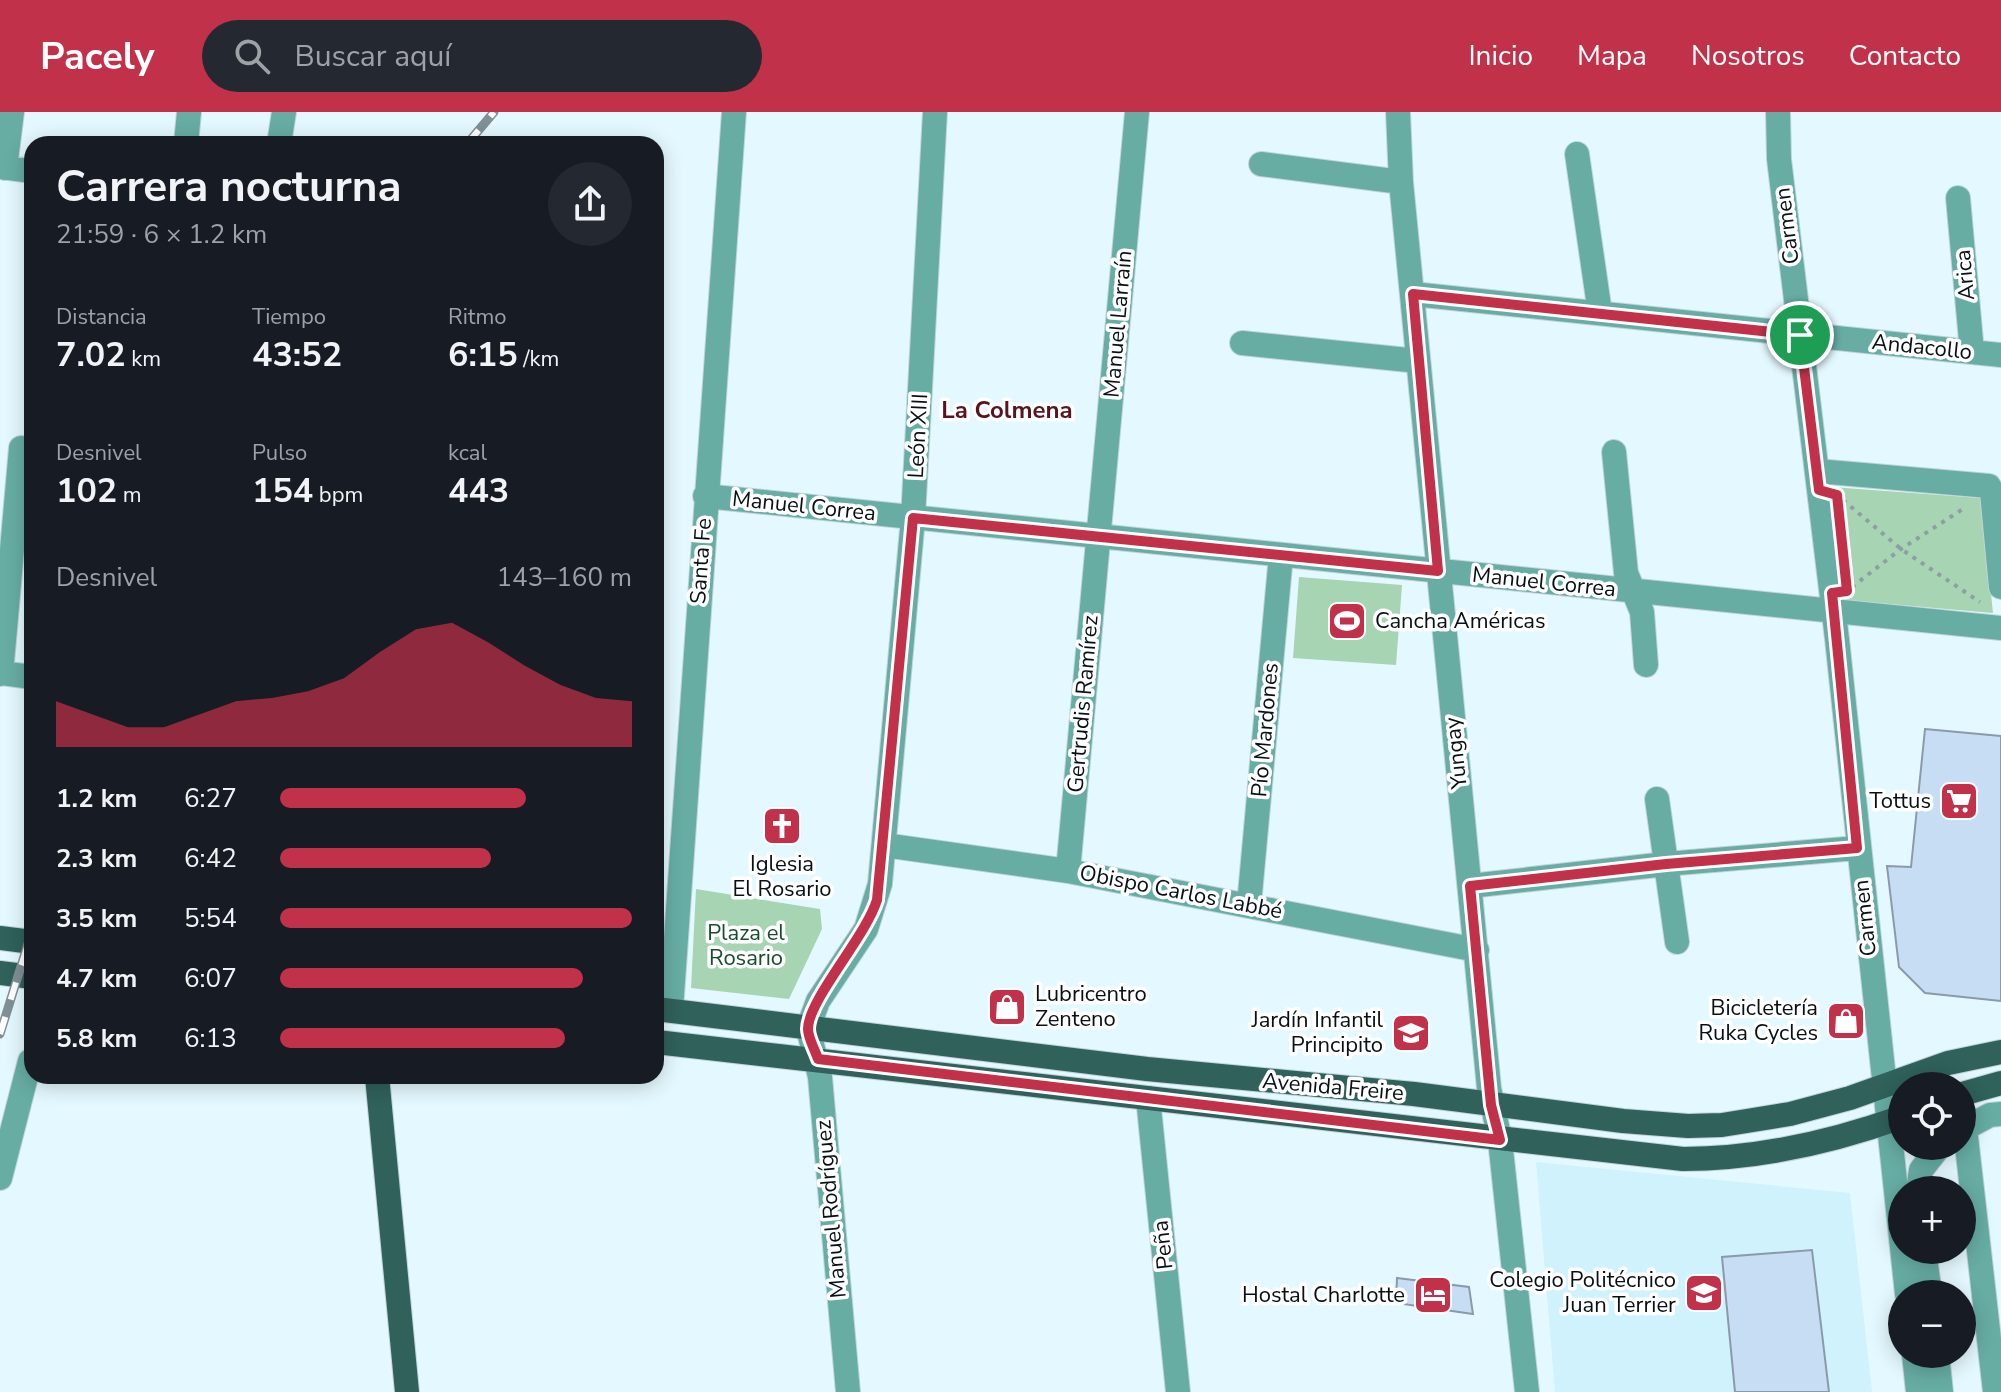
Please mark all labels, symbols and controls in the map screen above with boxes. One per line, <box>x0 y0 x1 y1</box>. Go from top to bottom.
search box <box>202 20 762 92</box>
text: Pacely <box>40 31 154 82</box>
icon: search <box>230 34 274 78</box>
text: Buscar aquí <box>294 36 451 77</box>
text: Inicio <box>1468 37 1533 75</box>
text: Mapa <box>1577 37 1647 75</box>
text: Nosotros <box>1691 37 1805 75</box>
text: Contacto <box>1849 37 1961 75</box>
text: Carrera nocturna <box>56 157 402 217</box>
button: share <box>548 162 632 246</box>
street label: Carmen <box>1767 186 1807 266</box>
text: 21:59 · 6 × 1.2 km <box>56 217 267 252</box>
street label: Arica <box>1948 248 1982 302</box>
street label: Manuel Larraín <box>1097 249 1139 399</box>
pin <box>1766 301 1834 369</box>
text: Distancia <box>56 302 147 332</box>
text: Tiempo <box>252 302 326 332</box>
text: Ritmo <box>448 302 507 332</box>
icon: arrive <box>1778 313 1822 357</box>
street label: Andacollo <box>1871 327 1973 367</box>
text: 7.02 <box>56 332 126 378</box>
text: 43:52 <box>252 332 342 378</box>
text: 6:15 <box>448 332 518 378</box>
text: km <box>126 344 161 374</box>
text: /km <box>518 344 559 374</box>
street label: León XIII <box>901 393 935 479</box>
district label: La Colmena <box>941 394 1073 426</box>
text: Desnivel <box>56 438 142 468</box>
text: Pulso <box>252 438 307 468</box>
text: kcal <box>448 438 487 468</box>
text: 102 <box>56 468 117 514</box>
text: 154 <box>252 468 313 514</box>
text: 443 <box>448 468 509 514</box>
text: m <box>117 480 142 510</box>
text: bpm <box>313 480 363 510</box>
street label: Manuel Correa <box>731 484 877 528</box>
street label: Santa Fe <box>683 517 719 605</box>
text: Desnivel <box>56 560 157 595</box>
text: 143–160 m <box>496 560 632 595</box>
street label: Manuel Correa <box>1471 560 1617 604</box>
sports icon: Cancha Américas <box>1326 600 1368 642</box>
place label: Cancha Américas <box>1375 606 1546 636</box>
street label: Gertrudis Ramírez <box>1060 614 1106 794</box>
street label: Pío Mardones <box>1244 661 1286 799</box>
street label: Yungay <box>1437 715 1475 791</box>
supermarket icon: Tottus <box>1938 780 1980 822</box>
text: 1.2 km <box>56 781 137 816</box>
text: 6:27 <box>184 781 237 816</box>
place label: Tottus <box>1869 786 1931 816</box>
church icon: Iglesia El Rosario <box>761 805 803 847</box>
text: 2.3 km <box>56 841 137 876</box>
text: 6:42 <box>184 841 237 876</box>
place label: Iglesia El Rosario <box>732 849 832 904</box>
street label: Obispo Carlos Labbé <box>1077 858 1285 926</box>
street label: Carmen <box>1846 878 1884 958</box>
text: 3.5 km <box>56 901 137 936</box>
text: 5:54 <box>184 901 237 936</box>
park label: Plaza el Rosario <box>707 918 785 973</box>
text: 4.7 km <box>56 961 137 996</box>
text: 6:07 <box>184 961 237 996</box>
place label: Lubricentro Zenteno <box>1035 979 1147 1034</box>
shop icon: Lubricentro Zenteno <box>986 986 1028 1028</box>
place label: Bicicletería Ruka Cycles <box>1698 993 1818 1048</box>
shop icon: Bicicletería Ruka Cycles <box>1825 1000 1867 1042</box>
place label: Jardín Infantil Principito <box>1251 1005 1383 1060</box>
school or university icon: Jardín Infantil Principito <box>1390 1012 1432 1054</box>
text: 5.8 km <box>56 1021 137 1056</box>
text: 6:13 <box>184 1021 237 1056</box>
street label: Avenida Freire <box>1261 1066 1405 1108</box>
map controls <box>1888 1072 1976 1368</box>
button: locate <box>1888 1072 1976 1160</box>
street label: Manuel Rodríguez <box>808 1119 854 1299</box>
button: + <box>1888 1176 1976 1264</box>
street label: Peña <box>1146 1219 1180 1271</box>
place label: Colegio Politécnico Juan Terrier <box>1489 1265 1676 1320</box>
school or university icon: Colegio Politécnico Juan Terrier <box>1683 1272 1725 1314</box>
hotel icon: Hostal Charlotte <box>1412 1274 1454 1316</box>
place label: Hostal Charlotte <box>1242 1280 1405 1310</box>
button: − <box>1888 1280 1976 1368</box>

